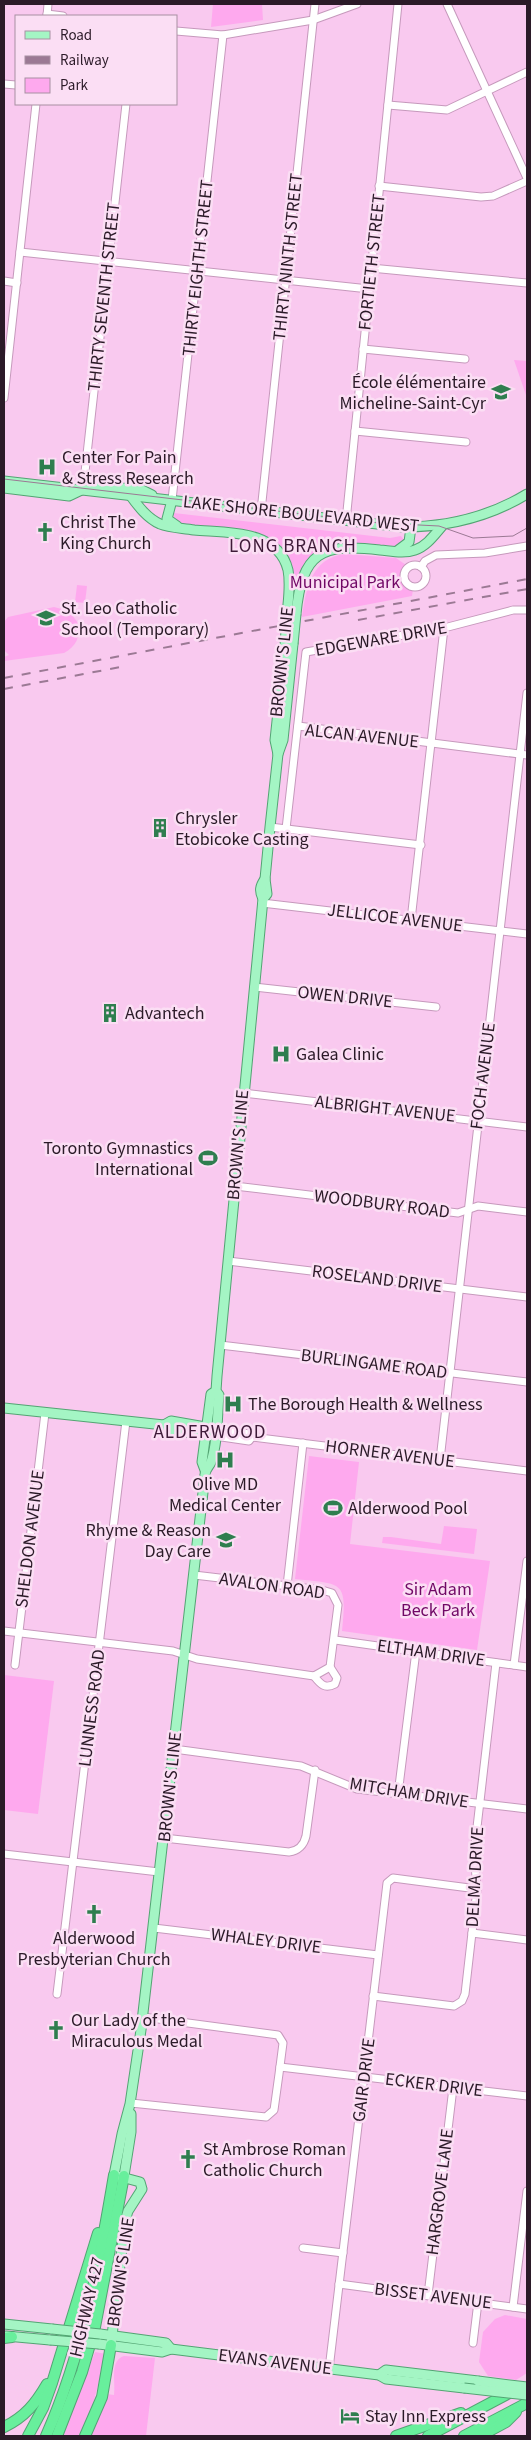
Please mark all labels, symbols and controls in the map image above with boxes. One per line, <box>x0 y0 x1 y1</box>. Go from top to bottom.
legend <box>15 15 178 105</box>
text: Road <box>60 25 92 46</box>
text: Railway <box>60 50 109 71</box>
text: Park <box>60 75 89 96</box>
street label: THIRTY NINTH STREET <box>267 172 309 342</box>
street label: THIRTY EIGHTH STREET <box>176 178 220 358</box>
street label: FORTIETH STREET <box>352 192 392 332</box>
street label: THIRTY SEVENTH STREET <box>82 201 126 393</box>
place label: École élémentaire Micheline-Saint-Cyr <box>339 370 487 416</box>
school or university icon: École élémentaire Micheline-Saint-Cyr <box>490 381 512 403</box>
place label: Center For Pain & Stress Research <box>62 445 194 491</box>
hospital icon: Center For Pain & Stress Research <box>36 456 58 478</box>
street label: LAKE SHORE BOULEVARD WEST <box>182 489 421 539</box>
place label: Christ The King Church <box>60 510 151 556</box>
church icon: Christ The King Church <box>34 521 56 543</box>
district label: LONG BRANCH <box>229 533 357 560</box>
park label: Municipal Park <box>290 570 400 595</box>
place label: St. Leo Catholic School (Temporary) <box>61 596 209 642</box>
street label: BROWN'S LINE <box>264 606 300 718</box>
school or university icon: St. Leo Catholic School (Temporary) <box>35 607 57 629</box>
street label: EDGEWARE DRIVE <box>313 615 449 663</box>
street label: ALCAN AVENUE <box>304 718 420 754</box>
place label: Chrysler Etobicoke Casting <box>175 806 309 852</box>
building icon: Chrysler Etobicoke Casting <box>149 817 171 839</box>
street label: JELLICOE AVENUE <box>326 897 464 939</box>
street label: OWEN DRIVE <box>296 980 394 1014</box>
place label: Advantech <box>125 1001 205 1026</box>
building icon: Advantech <box>99 1002 121 1024</box>
street label: FOCH AVENUE <box>464 1021 502 1131</box>
place label: Galea Clinic <box>296 1042 384 1067</box>
hospital icon: Galea Clinic <box>270 1043 292 1065</box>
street label: BROWN'S LINE <box>221 1089 255 1201</box>
street label: ALBRIGHT AVENUE <box>313 1089 457 1129</box>
place label: Toronto Gymnastics International <box>43 1136 193 1182</box>
sports icon: Toronto Gymnastics International <box>197 1147 219 1169</box>
street label: WOODBURY ROAD <box>313 1183 451 1225</box>
street label: ROSELAND DRIVE <box>310 1259 444 1299</box>
street label: BURLINGAME ROAD <box>299 1343 449 1385</box>
place label: The Borough Health & Wellness <box>248 1392 483 1417</box>
hospital icon: The Borough Health & Wellness <box>222 1393 244 1415</box>
district label: ALDERWOOD <box>154 1419 266 1446</box>
street label: HORNER AVENUE <box>324 1434 456 1474</box>
hospital icon: Olive MD Medical Center <box>214 1449 236 1471</box>
street label: SHELDON AVENUE <box>9 1469 51 1609</box>
place label: Olive MD Medical Center <box>169 1472 282 1518</box>
place label: Alderwood Pool <box>348 1496 468 1521</box>
sports icon: Alderwood Pool <box>322 1497 344 1519</box>
place label: Rhyme & Reason Day Care <box>86 1518 211 1564</box>
school or university icon: Rhyme & Reason Day Care <box>215 1529 237 1551</box>
street label: AVALON ROAD <box>217 1566 327 1606</box>
park label: Sir Adam Beck Park <box>401 1577 475 1623</box>
street label: ELTHAM DRIVE <box>375 1633 487 1673</box>
street label: LUNNESS ROAD <box>72 1648 112 1768</box>
street label: BROWN'S LINE <box>152 1731 188 1843</box>
street label: MITCHAM DRIVE <box>348 1771 470 1815</box>
street label: DELMA DRIVE <box>460 1826 490 1928</box>
church icon: Alderwood Presbyterian Church <box>83 1903 105 1925</box>
street label: WHALEY DRIVE <box>209 1922 323 1960</box>
place label: Alderwood Presbyterian Church <box>18 1926 170 1972</box>
place label: Our Lady of the Miraculous Medal <box>71 2008 202 2054</box>
church icon: Our Lady of the Miraculous Medal <box>45 2019 67 2041</box>
street label: GAIR DRIVE <box>346 2037 382 2123</box>
street label: ECKER DRIVE <box>384 2067 484 2103</box>
street label: HARGROVE LANE <box>420 2127 460 2257</box>
place label: St Ambrose Roman Catholic Church <box>203 2137 346 2183</box>
church icon: St Ambrose Roman Catholic Church <box>177 2148 199 2170</box>
street label: BROWN'S LINE <box>101 2216 141 2328</box>
street label: HIGHWAY 427 <box>63 2254 111 2360</box>
street label: BISSET AVENUE <box>373 2276 493 2316</box>
street label: EVANS AVENUE <box>217 2343 333 2381</box>
place label: Stay Inn Express <box>365 2404 486 2429</box>
hotel icon: Stay Inn Express <box>339 2405 361 2427</box>

